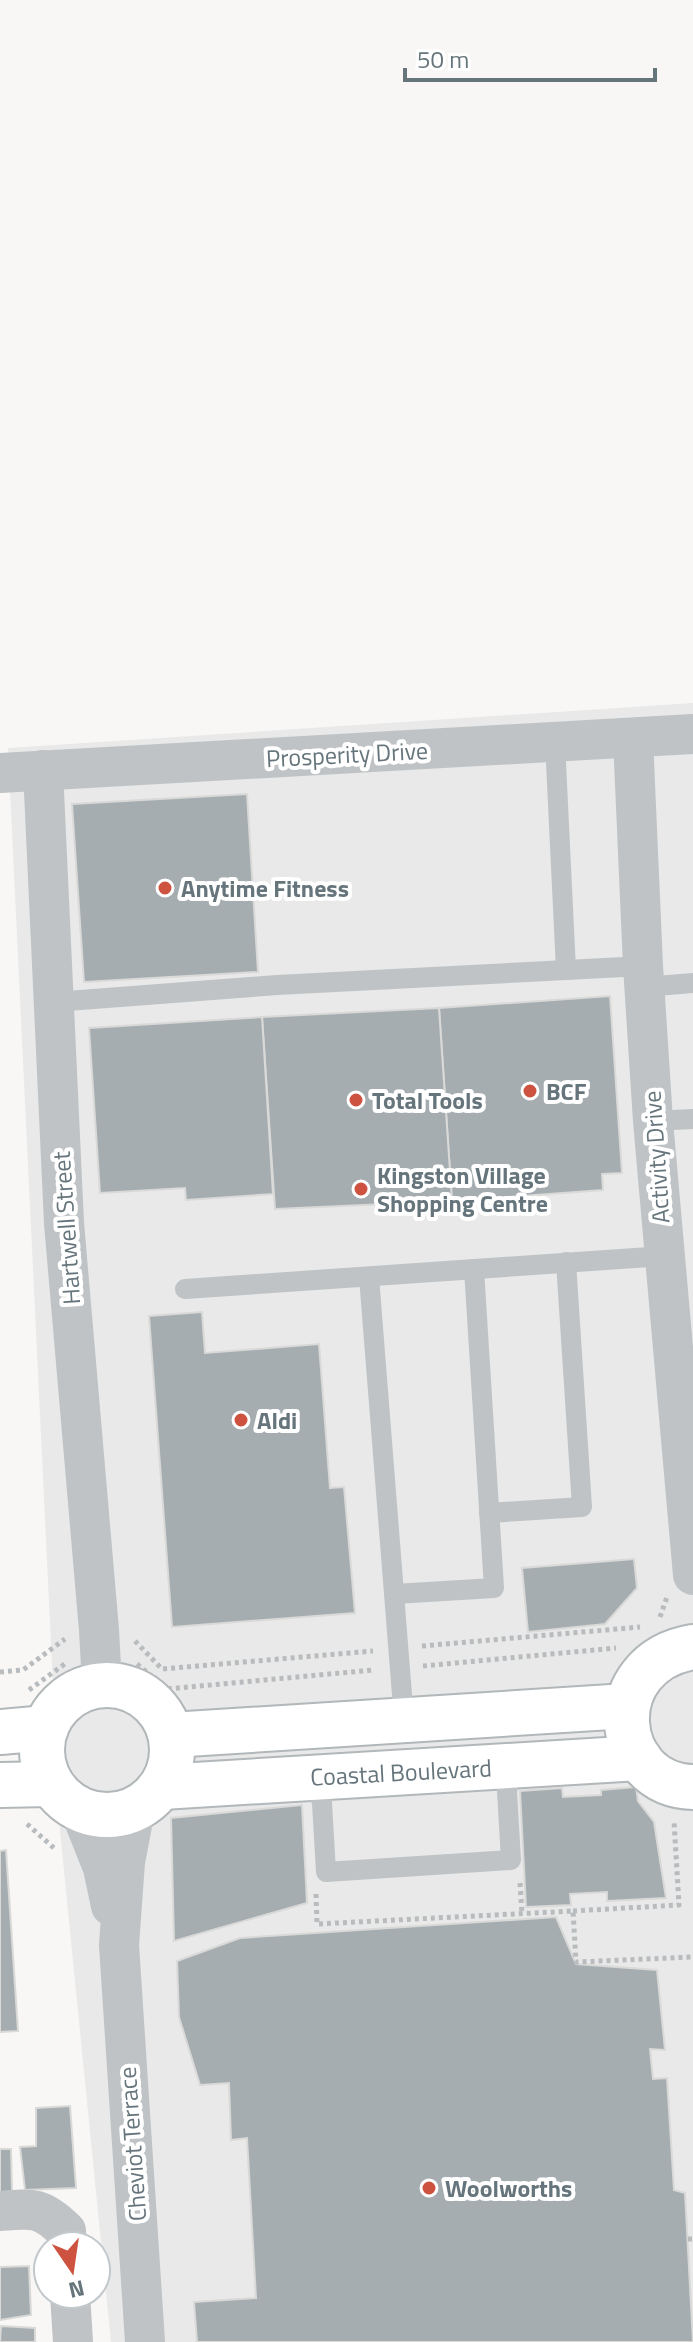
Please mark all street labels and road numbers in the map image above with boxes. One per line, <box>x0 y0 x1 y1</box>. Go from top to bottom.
street label: Prosperity Drive <box>265 732 429 776</box>
street label: Activity Drive <box>633 1089 679 1225</box>
street label: Hartwell Street <box>43 1150 89 1306</box>
street label: Coastal Boulevard <box>309 1749 493 1795</box>
street label: Cheviot Terrace <box>109 2066 155 2222</box>

